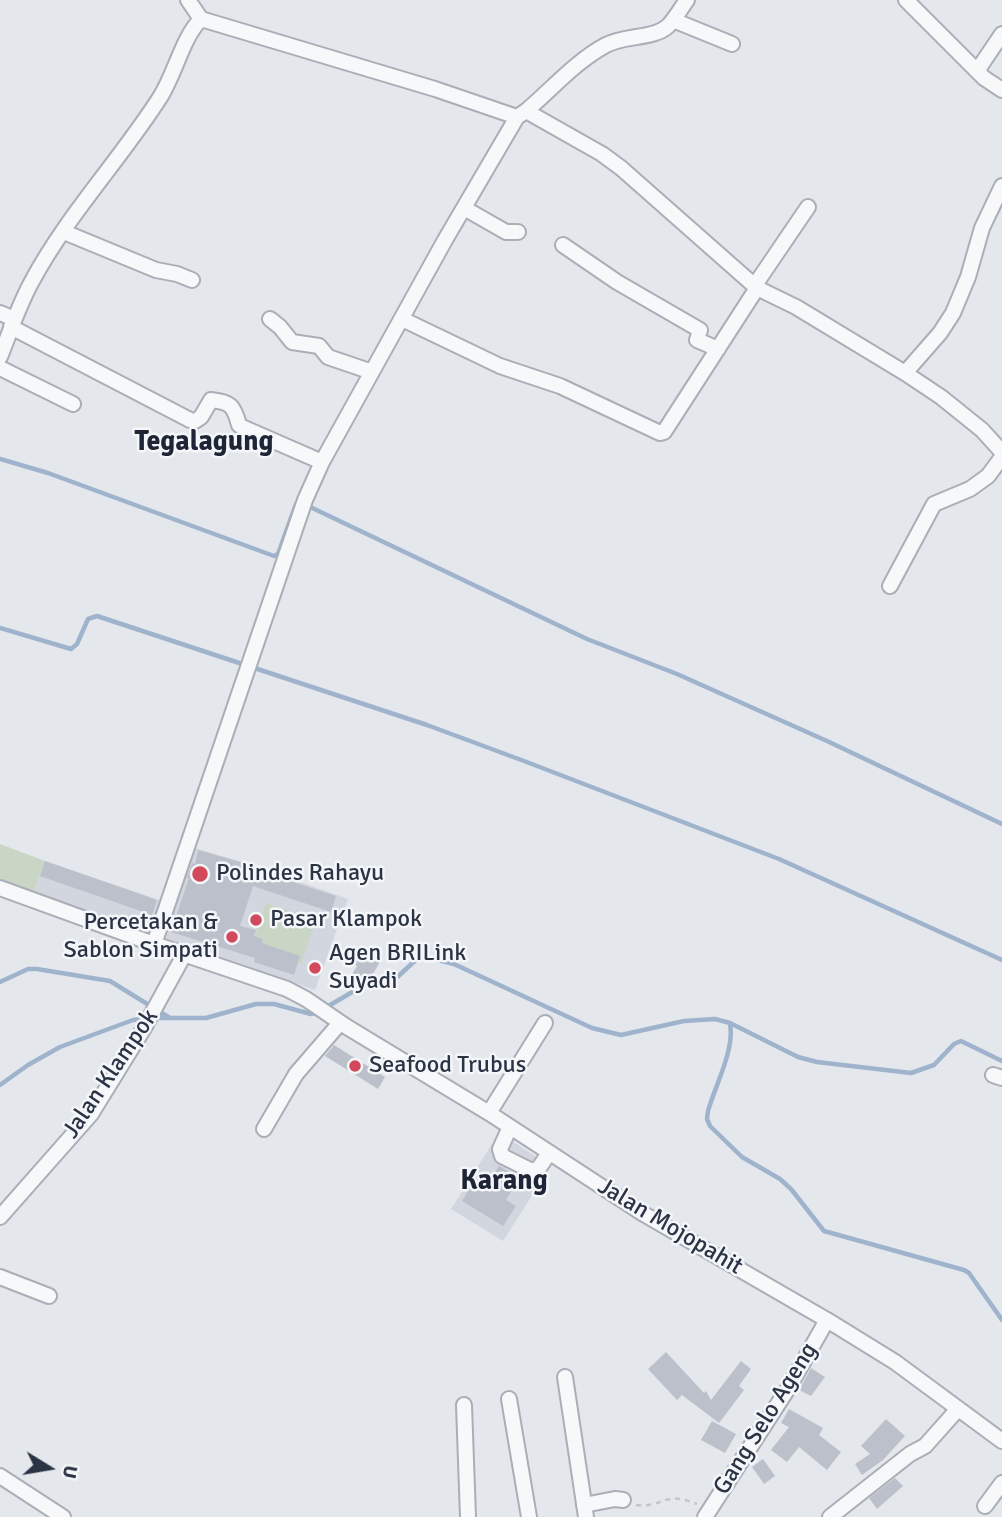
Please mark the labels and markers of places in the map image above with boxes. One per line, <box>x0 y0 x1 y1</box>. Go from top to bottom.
place label: Polindes Rahayu <box>216 860 384 888</box>
marker: Polindes Rahayu <box>190 864 210 884</box>
place label: Pasar Klampok <box>270 906 422 934</box>
place label: Percetakan & Sablon Simpati <box>63 909 218 965</box>
marker: Pasar Klampok <box>248 912 264 928</box>
marker: Percetakan & Sablon Simpati <box>224 929 240 945</box>
place label: Agen BRILink Suyadi <box>329 940 466 996</box>
marker: Agen BRILink Suyadi <box>307 960 323 976</box>
place label: Seafood Trubus <box>369 1052 526 1080</box>
marker: Seafood Trubus <box>347 1058 363 1074</box>

